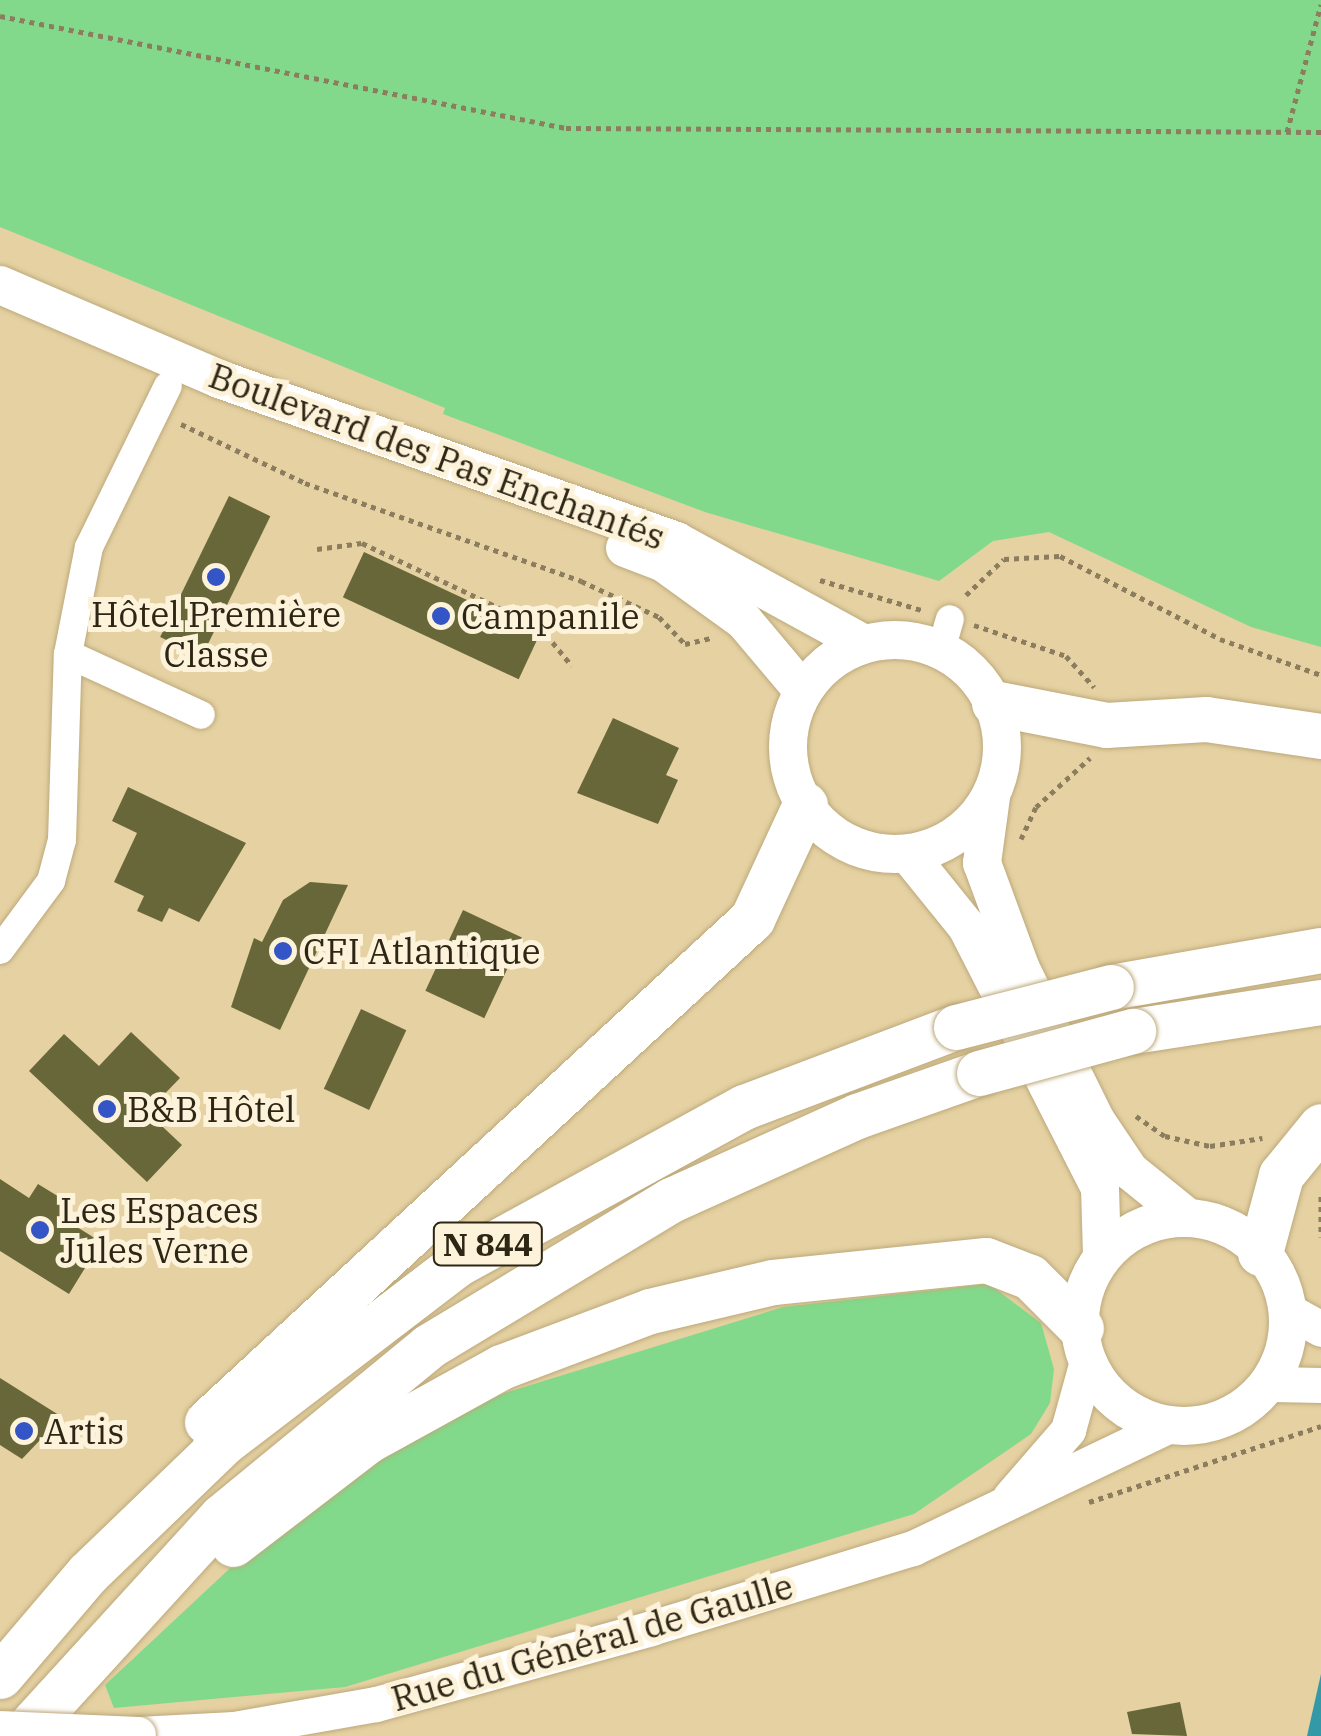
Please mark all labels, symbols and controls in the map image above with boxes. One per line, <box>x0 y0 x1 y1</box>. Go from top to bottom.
street label: Boulevard des Pas Enchantés <box>204 354 670 558</box>
marker: Hôtel Première Classe <box>205 566 227 588</box>
place label: Hôtel Première Classe <box>91 593 341 675</box>
place label: Campanile <box>461 595 639 637</box>
marker: Campanile <box>430 605 452 627</box>
place label: CFI Atlantique <box>303 930 540 972</box>
marker: CFI Atlantique <box>272 940 294 962</box>
place label: B&B Hôtel <box>127 1088 295 1130</box>
marker: B&B Hôtel <box>96 1098 118 1120</box>
place label: Les Espaces Jules Verne <box>60 1189 259 1271</box>
road number: N 844 <box>430 1217 546 1271</box>
marker: Les Espaces Jules Verne <box>29 1219 51 1241</box>
place label: Artis <box>44 1410 124 1452</box>
marker: Artis <box>13 1420 35 1442</box>
street label: Rue du Général de Gaulle <box>387 1565 797 1719</box>

